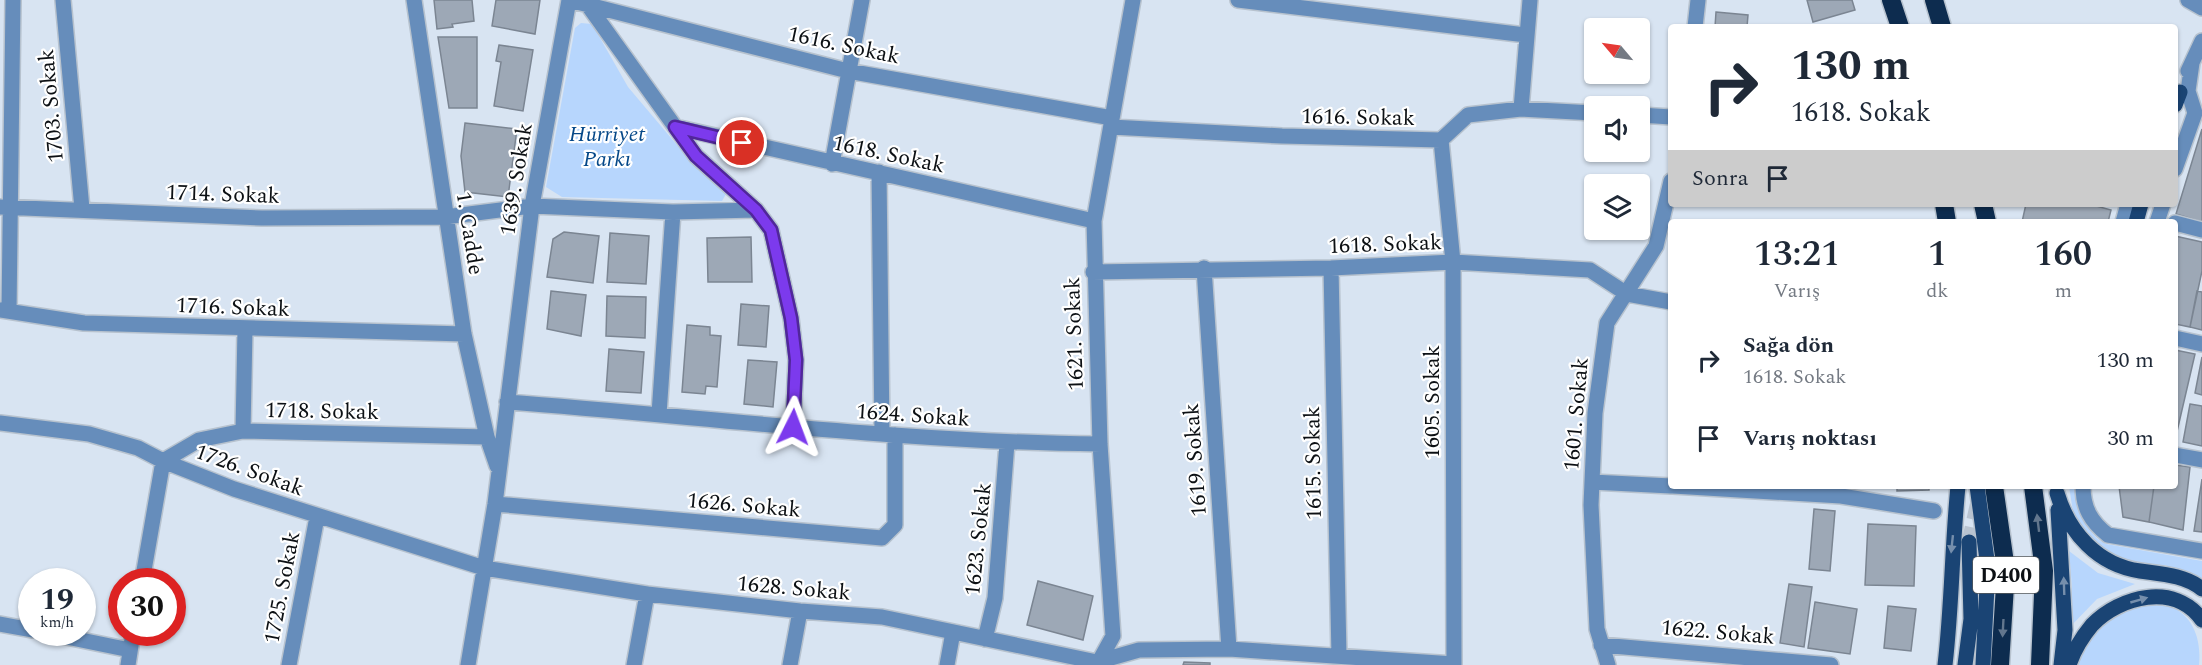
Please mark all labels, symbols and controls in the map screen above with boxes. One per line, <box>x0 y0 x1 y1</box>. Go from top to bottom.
street label: 1616. Sokak <box>785 17 903 73</box>
north arrow <box>1584 18 1650 84</box>
map controls <box>1584 18 1650 240</box>
text: 130 m <box>1791 35 1910 98</box>
street label: 1703. Sokak <box>30 48 73 164</box>
icon: right <box>1692 48 1770 126</box>
text: 1618. Sokak <box>1791 92 1931 134</box>
button: sound <box>1584 96 1650 162</box>
street label: 1616. Sokak <box>1301 100 1415 135</box>
pin <box>716 117 767 168</box>
park label: Hürriyet Parkı <box>569 118 646 176</box>
street label: 1639. Sokak <box>491 120 542 238</box>
icon: arrive <box>725 126 758 159</box>
street label: 1618. Sokak <box>830 126 948 182</box>
text: Sonra <box>1692 162 1749 195</box>
icon: arrive <box>1761 162 1794 195</box>
button: layers <box>1584 174 1650 240</box>
street label: 1714. Sokak <box>165 176 280 213</box>
street label: 1. Cadde <box>447 189 492 277</box>
street label: 1618. Sokak <box>1328 226 1443 263</box>
text: 13:21 <box>1754 227 1840 282</box>
text: 1 <box>1928 227 1947 282</box>
text: 160 <box>2034 227 2092 282</box>
street label: 1621. Sokak <box>1056 276 1093 391</box>
text: Varış <box>1774 276 1820 306</box>
text: dk <box>1926 276 1949 306</box>
text: m <box>2055 276 2072 306</box>
street label: 1716. Sokak <box>175 289 290 326</box>
text: Sağa dön <box>1743 329 1834 362</box>
icon: right <box>1692 344 1725 377</box>
text: 130 m <box>2097 344 2154 377</box>
street label: 1605. Sokak <box>1416 345 1449 459</box>
street label: 1601. Sokak <box>1555 356 1598 472</box>
text: 1618. Sokak <box>1743 362 1847 392</box>
street label: 1718. Sokak <box>265 394 379 429</box>
position arrow <box>761 395 825 459</box>
street label: 1624. Sokak <box>855 395 971 436</box>
street label: 1619. Sokak <box>1175 402 1216 518</box>
street label: 1615. Sokak <box>1296 406 1331 520</box>
icon: arrive <box>1692 422 1725 455</box>
text: Varış noktası <box>1743 422 1877 455</box>
text: 30 m <box>2108 422 2154 455</box>
street label: 1726. Sokak <box>190 435 309 505</box>
street label: 1623. Sokak <box>956 481 1001 598</box>
street label: 1626. Sokak <box>686 484 802 527</box>
one-way arrow <box>2033 513 2042 532</box>
street label: 1725. Sokak <box>255 528 310 646</box>
one-way arrow <box>1947 535 1957 554</box>
road number: D400 <box>1973 557 2039 593</box>
street label: 1628. Sokak <box>736 567 852 610</box>
speed limit sign: 30 <box>108 568 186 646</box>
one-way arrow <box>2059 576 2068 595</box>
text: 19 <box>40 577 74 623</box>
one-way arrow <box>2130 595 2148 604</box>
text: km/h <box>40 611 74 634</box>
street label: 1622. Sokak <box>1660 611 1776 654</box>
one-way arrow <box>1998 618 2007 637</box>

